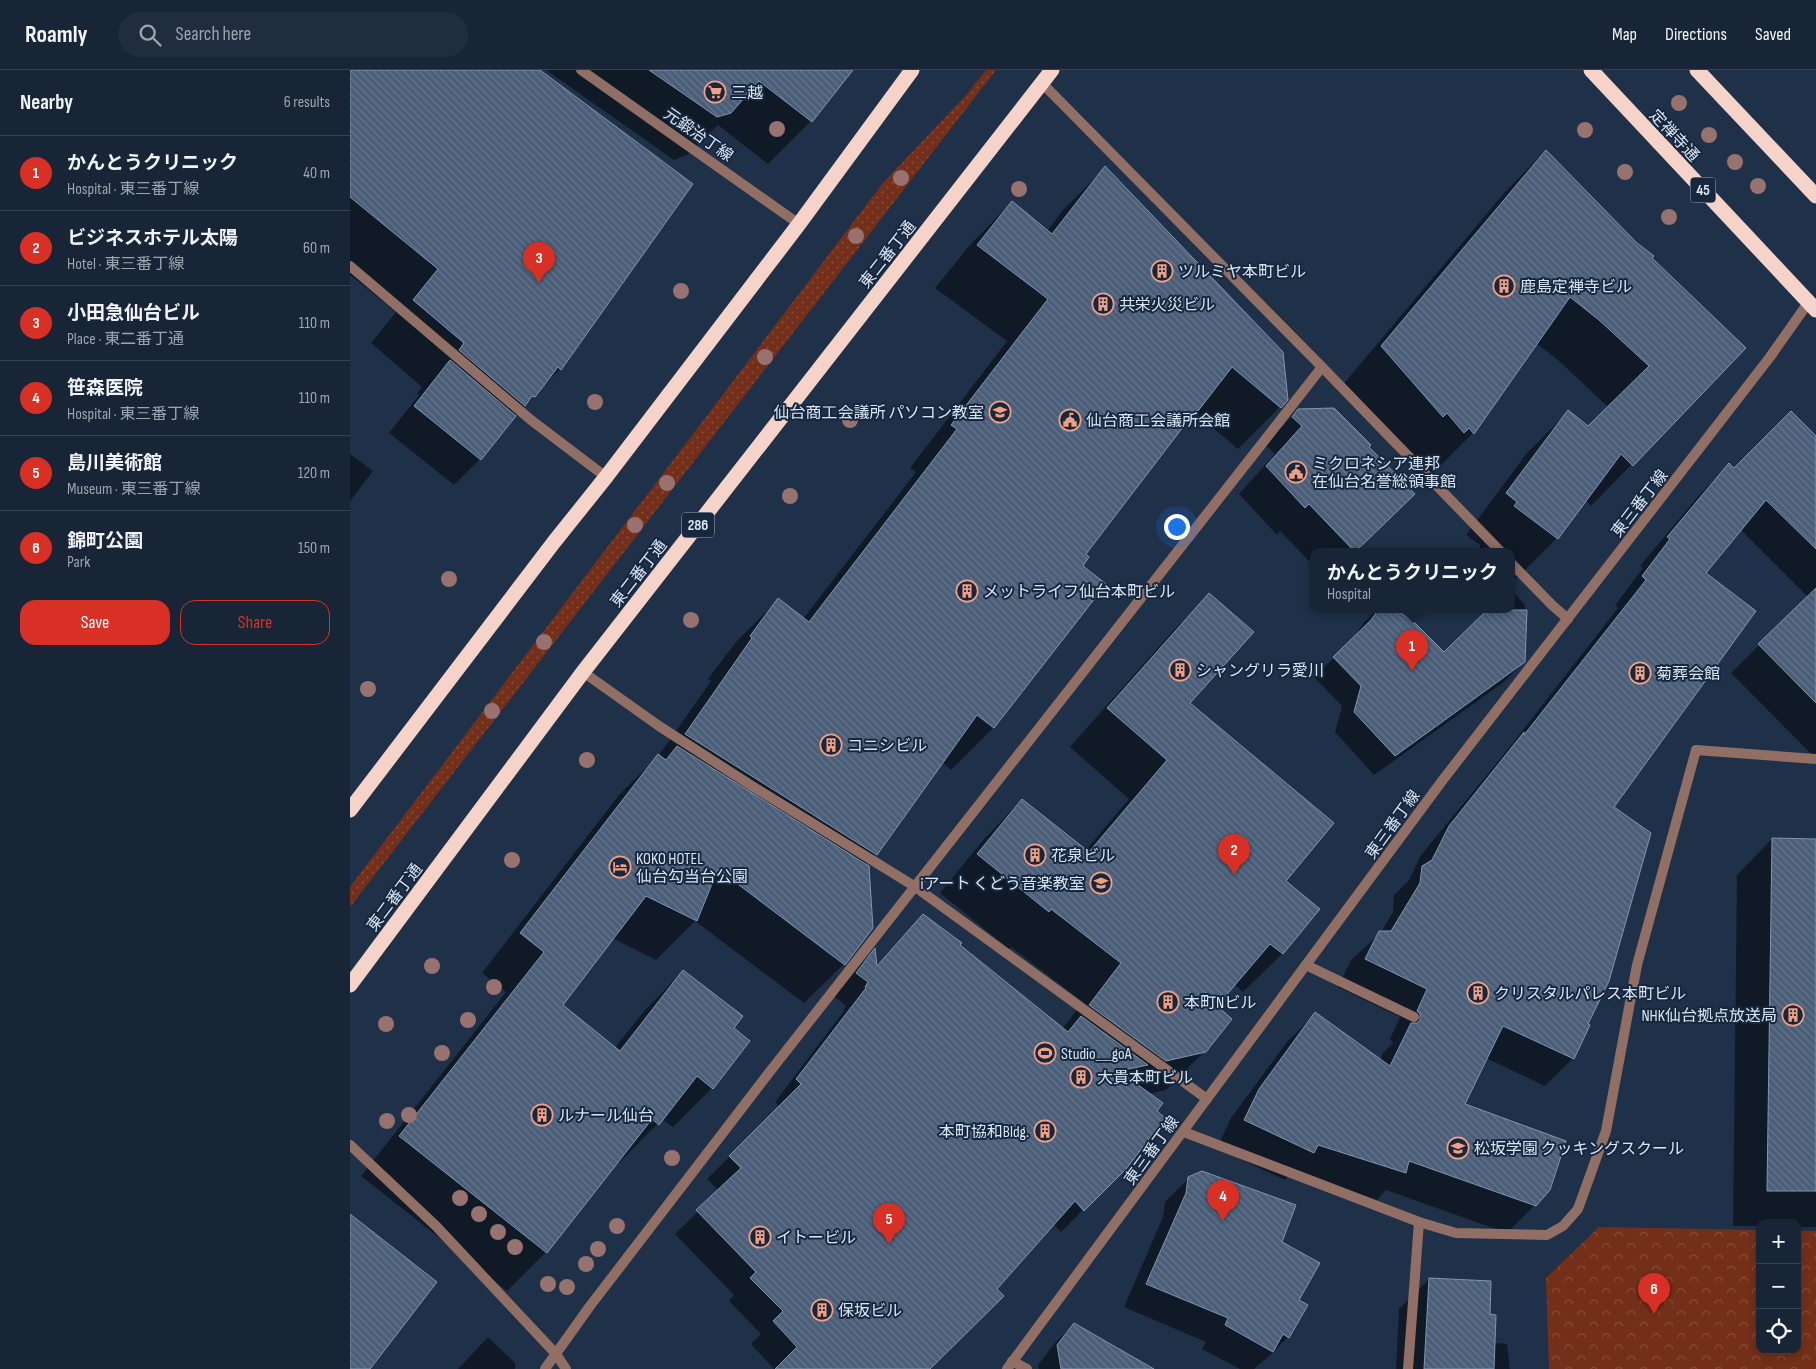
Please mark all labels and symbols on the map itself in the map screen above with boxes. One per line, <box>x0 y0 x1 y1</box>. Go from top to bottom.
supermarket icon: 三越 <box>703 80 727 104</box>
place label: 三越 <box>731 84 763 103</box>
street label: 元鍛治丁線 <box>660 104 736 166</box>
street label: 定禅寺通 <box>1645 106 1703 166</box>
road number: 45 <box>1690 178 1716 202</box>
street label: 東二番丁通 <box>856 218 920 292</box>
pin: 3 <box>523 242 555 283</box>
building icon: ツルミヤ本町ビル <box>1150 259 1174 283</box>
place label: ツルミヤ本町ビル <box>1178 263 1306 282</box>
building icon: 鹿島定禅寺ビル <box>1492 274 1516 298</box>
place label: 鹿島定禅寺ビル <box>1520 278 1632 297</box>
building icon: 共栄火災ビル <box>1091 292 1115 316</box>
place label: 共栄火災ビル <box>1119 296 1215 315</box>
school or university icon: 仙台商工会議所 パソコン教室 <box>988 400 1012 424</box>
place label: 仙台商工会議所 パソコン教室 <box>773 404 984 423</box>
public building icon: 仙台商工会議所会館 <box>1058 408 1082 432</box>
place label: 仙台商工会議所会館 <box>1086 412 1230 431</box>
place label: ミクロネシア連邦 在仙台名誉総領事館 <box>1312 455 1456 492</box>
public building icon: ミクロネシア連邦 在仙台名誉総領事館 <box>1284 460 1308 484</box>
street label: 東三番丁線 <box>1608 467 1672 541</box>
road number: 286 <box>682 512 714 538</box>
your location <box>1164 514 1190 540</box>
street label: 東二番丁通 <box>607 537 671 611</box>
building icon: メットライフ仙台本町ビル <box>955 579 979 603</box>
place label: メットライフ仙台本町ビル <box>983 583 1175 602</box>
pin: 1 <box>1396 630 1428 671</box>
building icon: シャングリラ愛川 <box>1168 658 1192 682</box>
building icon: 菊葬会館 <box>1628 661 1652 685</box>
place label: シャングリラ愛川 <box>1196 662 1324 681</box>
place label: 菊葬会館 <box>1656 665 1720 684</box>
building icon: コニシビル <box>819 733 843 757</box>
place label: コニシビル <box>847 737 927 756</box>
street label: 東三番丁線 <box>1362 787 1424 863</box>
pin: 2 <box>1218 834 1250 875</box>
building icon: 花泉ビル <box>1023 843 1047 867</box>
place label: 花泉ビル <box>1051 847 1115 866</box>
place label: KOKO HOTEL 仙台勾当台公園 <box>636 850 748 887</box>
hotel icon: KOKO HOTEL 仙台勾当台公園 <box>608 855 632 879</box>
street label: 東二番丁通 <box>364 860 427 936</box>
school or university icon: iアート くどう音楽教室 <box>1089 871 1113 895</box>
place label: iアート くどう音楽教室 <box>920 875 1085 894</box>
building icon: クリスタルパレス本町ビル <box>1466 981 1490 1005</box>
place label: クリスタルパレス本町ビル <box>1494 985 1686 1004</box>
building icon: 本町Nビル <box>1156 990 1180 1014</box>
place label: 本町Nビル <box>1184 994 1256 1013</box>
building icon: NHK仙台拠点放送局 <box>1781 1003 1805 1027</box>
place label: NHK仙台拠点放送局 <box>1641 1007 1777 1026</box>
sports icon: Studio＿goA <box>1033 1041 1057 1065</box>
place label: Studio＿goA <box>1061 1045 1132 1064</box>
building icon: 大貴本町ビル <box>1069 1065 1093 1089</box>
place label: 大貴本町ビル <box>1097 1069 1193 1088</box>
building icon: ルナール仙台 <box>530 1103 554 1127</box>
place label: ルナール仙台 <box>558 1107 654 1126</box>
street label: 東三番丁線 <box>1121 1113 1183 1189</box>
building icon: 本町協和Bldg. <box>1033 1119 1057 1143</box>
place label: 本町協和Bldg. <box>939 1123 1029 1142</box>
school or university icon: 松坂学園 クッキングスクール <box>1446 1136 1470 1160</box>
place label: 松坂学園 クッキングスクール <box>1474 1140 1684 1159</box>
pin: 4 <box>1207 1180 1239 1221</box>
pin: 5 <box>873 1203 905 1244</box>
building icon: イトービル <box>748 1225 772 1249</box>
place label: イトービル <box>776 1229 856 1248</box>
pin: 6 <box>1638 1273 1670 1314</box>
building icon: 保坂ビル <box>810 1298 834 1322</box>
place label: 保坂ビル <box>838 1302 902 1321</box>

